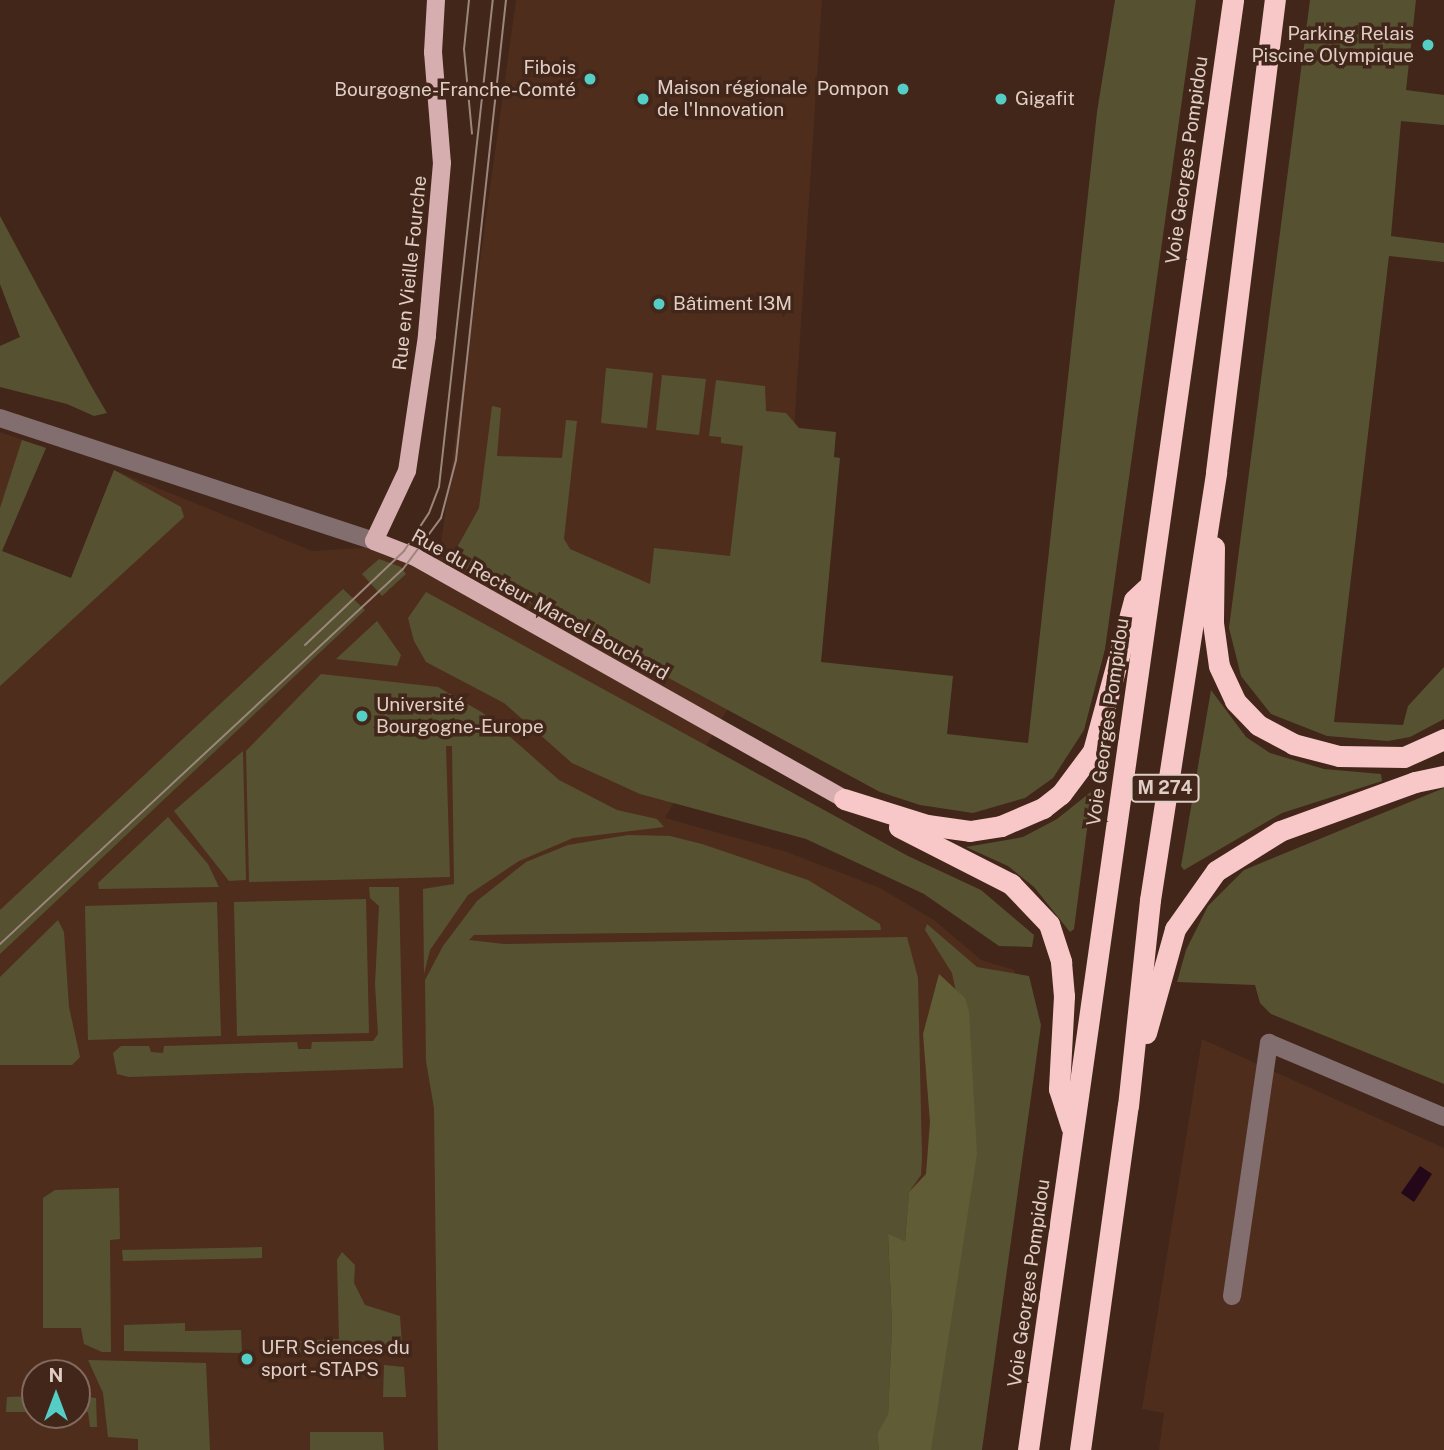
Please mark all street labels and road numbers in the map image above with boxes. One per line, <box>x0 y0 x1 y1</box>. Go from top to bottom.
street label: Voie Georges Pompidou <box>1161 54 1213 266</box>
street label: Rue en Vieille Fourche <box>388 174 432 372</box>
street label: Rue du Recteur Marcel Bouchard <box>407 524 673 686</box>
street label: Voie Georges Pompidou <box>1082 616 1134 828</box>
road number: M 274 <box>1130 774 1200 802</box>
street label: Voie Georges Pompidou <box>1003 1177 1055 1389</box>

